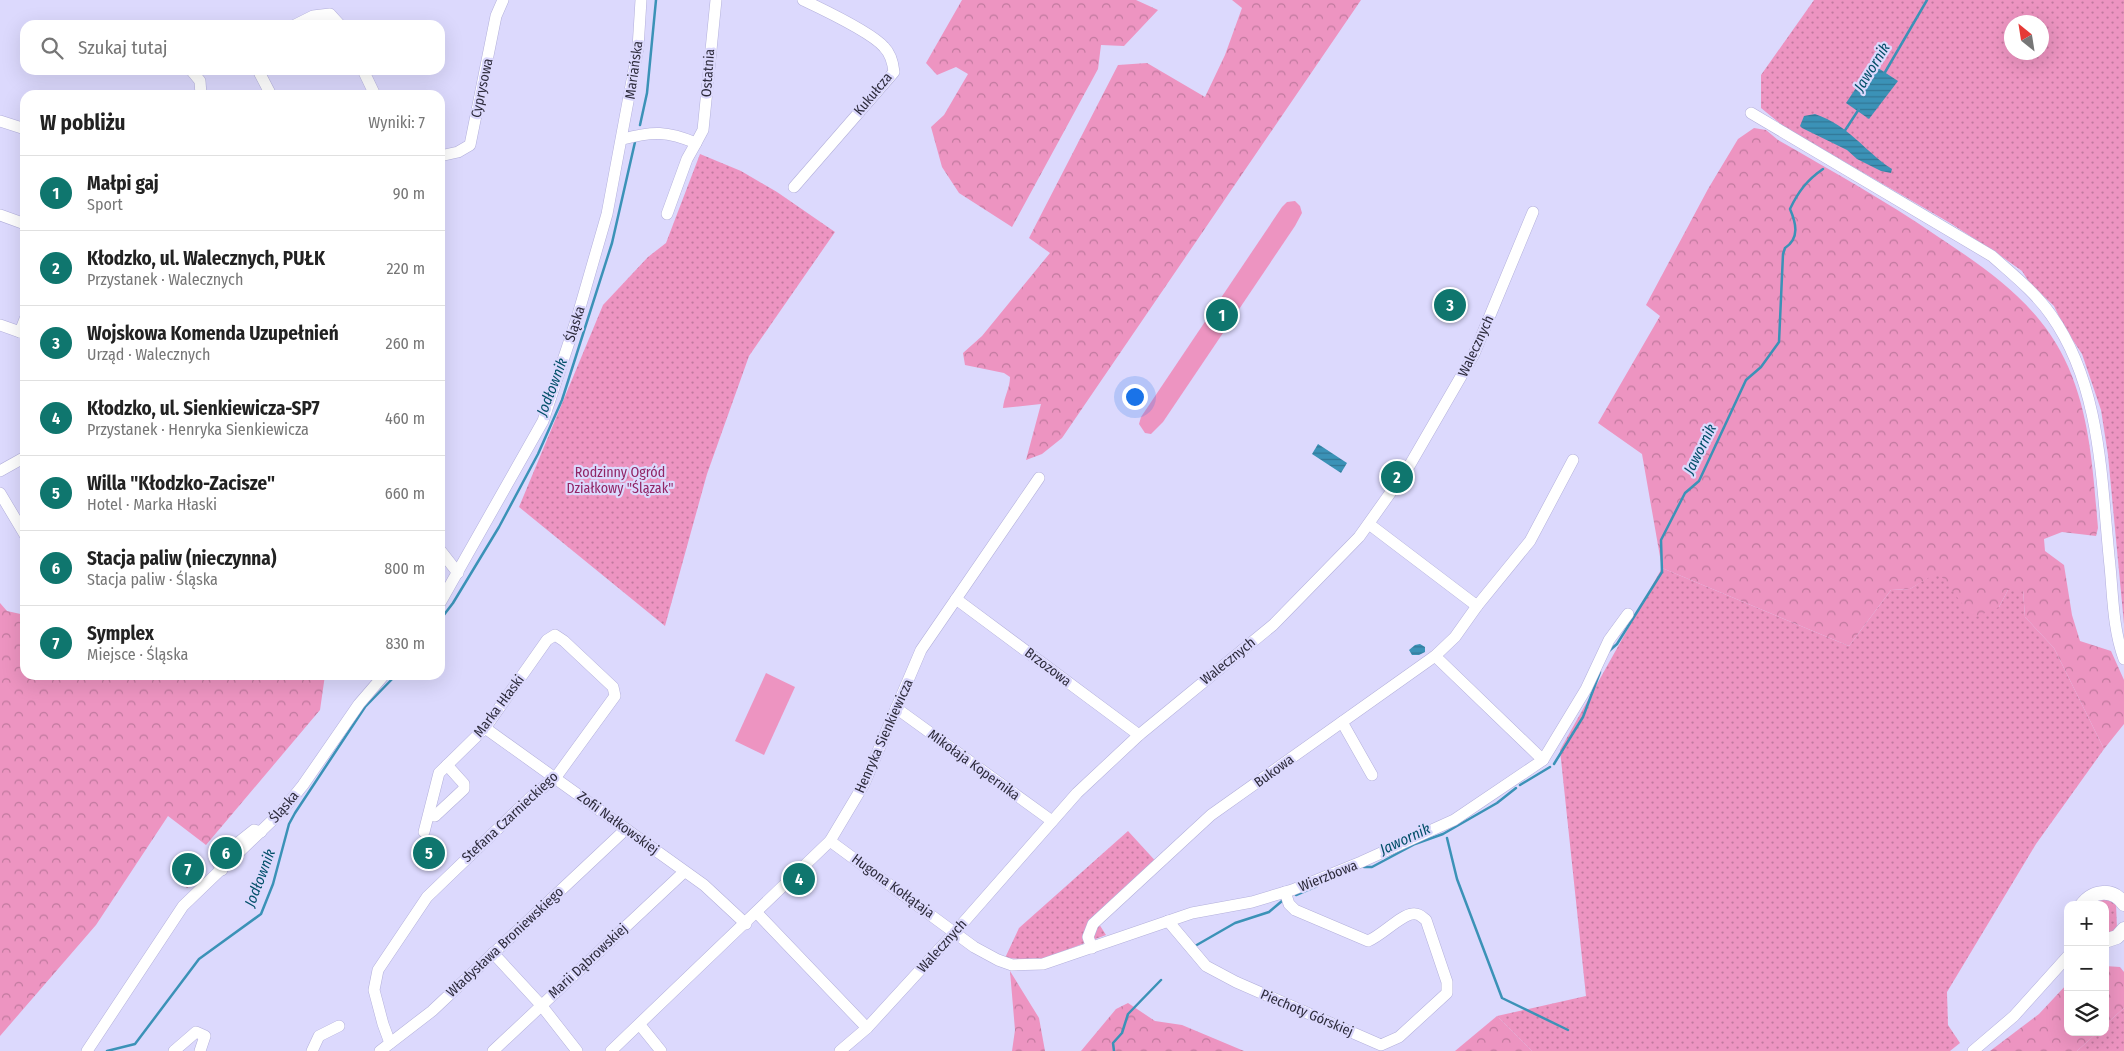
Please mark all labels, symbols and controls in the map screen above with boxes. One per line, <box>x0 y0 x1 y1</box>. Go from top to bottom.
north arrow <box>2004 15 2049 60</box>
search box <box>20 20 445 75</box>
icon: search <box>38 34 66 62</box>
text: Szukaj tutaj <box>78 36 168 59</box>
water label: Jawornik <box>1850 39 1894 95</box>
street label: Mariańska <box>622 40 647 100</box>
street label: Ostatnia <box>698 48 718 98</box>
street label: Cyprysowa <box>467 57 497 119</box>
street label: Kukułcza <box>850 69 896 119</box>
text: W pobliżu <box>40 110 125 136</box>
text: Wyniki: 7 <box>368 113 425 132</box>
text: Małpi gaj <box>87 172 159 195</box>
text: 1 <box>53 184 59 203</box>
text: 90 m <box>393 184 425 203</box>
text: Sport <box>87 195 123 214</box>
text: Kłodzko, ul. Walecznych, PUŁK <box>87 247 325 270</box>
text: 2 <box>52 259 60 278</box>
text: 220 m <box>386 259 425 278</box>
text: Przystanek · Walecznych <box>87 270 243 289</box>
pin: 3 <box>1434 286 1466 324</box>
pin: 1 <box>1206 296 1238 334</box>
street label: Śląska <box>560 304 589 344</box>
street label: Walecznych <box>1454 313 1498 379</box>
text: Wojskowa Komenda Uzupełnień <box>87 322 339 345</box>
text: 3 <box>52 334 60 353</box>
text: 260 m <box>386 334 425 353</box>
text: Urząd · Walecznych <box>87 345 210 364</box>
water label: Jodłownik <box>532 355 571 419</box>
your location <box>1122 384 1148 410</box>
text: Kłodzko, ul. Sienkiewicza-SP7 <box>87 397 320 420</box>
text: 4 <box>52 409 60 428</box>
text: 460 m <box>385 409 425 428</box>
text: Przystanek · Henryka Sienkiewicza <box>87 420 309 439</box>
water label: Jawornik <box>1679 420 1720 478</box>
pin: 2 <box>1381 458 1413 496</box>
park label: Rodzinny Ogród Działkowy "Ślązak" <box>566 464 674 497</box>
text: Willa "Kłodzko-Zacisze" <box>87 472 275 495</box>
text: 5 <box>52 484 60 503</box>
text: 660 m <box>385 484 425 503</box>
text: Hotel · Marka Hłaski <box>87 495 217 514</box>
text: Stacja paliw (nieczynna) <box>87 547 276 570</box>
text: 6 <box>52 559 60 578</box>
text: 800 m <box>384 559 425 578</box>
text: Stacja paliw · Śląska <box>87 570 218 589</box>
text: Symplex <box>87 622 154 645</box>
text: 7 <box>53 634 59 653</box>
text: 830 m <box>385 634 425 653</box>
street label: Walecznych <box>1197 634 1259 688</box>
street label: Brzozowa <box>1021 644 1075 690</box>
text: Miejsce · Śląska <box>87 645 188 664</box>
street label: Marka Hłaski <box>470 672 528 740</box>
street label: Henryka Sienkiewicza <box>851 676 917 796</box>
street label: Mikołaja Kopernika <box>925 726 1023 804</box>
street label: Bukowa <box>1251 751 1297 791</box>
street label: Stefana Czarnieckiego <box>458 768 562 866</box>
street label: Śląska <box>265 787 302 826</box>
street label: Zofii Nałkowskiej <box>574 788 662 858</box>
water label: Jawornik <box>1376 819 1434 859</box>
pin: 6 <box>210 834 242 872</box>
pin: 5 <box>413 834 445 872</box>
water label: Jodłownik <box>240 846 279 910</box>
pin: 7 <box>172 850 204 888</box>
street label: Hugona Kołłątaja <box>848 850 938 922</box>
street label: Wierzbowa <box>1296 856 1360 895</box>
pin: 4 <box>783 860 815 898</box>
street label: Władysława Broniewskiego <box>443 883 567 1001</box>
map controls <box>2064 901 2109 1036</box>
button: + <box>2064 901 2109 946</box>
street label: Walecznych <box>914 916 970 976</box>
street label: Marii Dąbrowskiej <box>545 920 631 1002</box>
button: − <box>2064 946 2109 991</box>
street label: Piechoty Górskiej <box>1258 986 1356 1040</box>
button: layers <box>2064 991 2109 1036</box>

